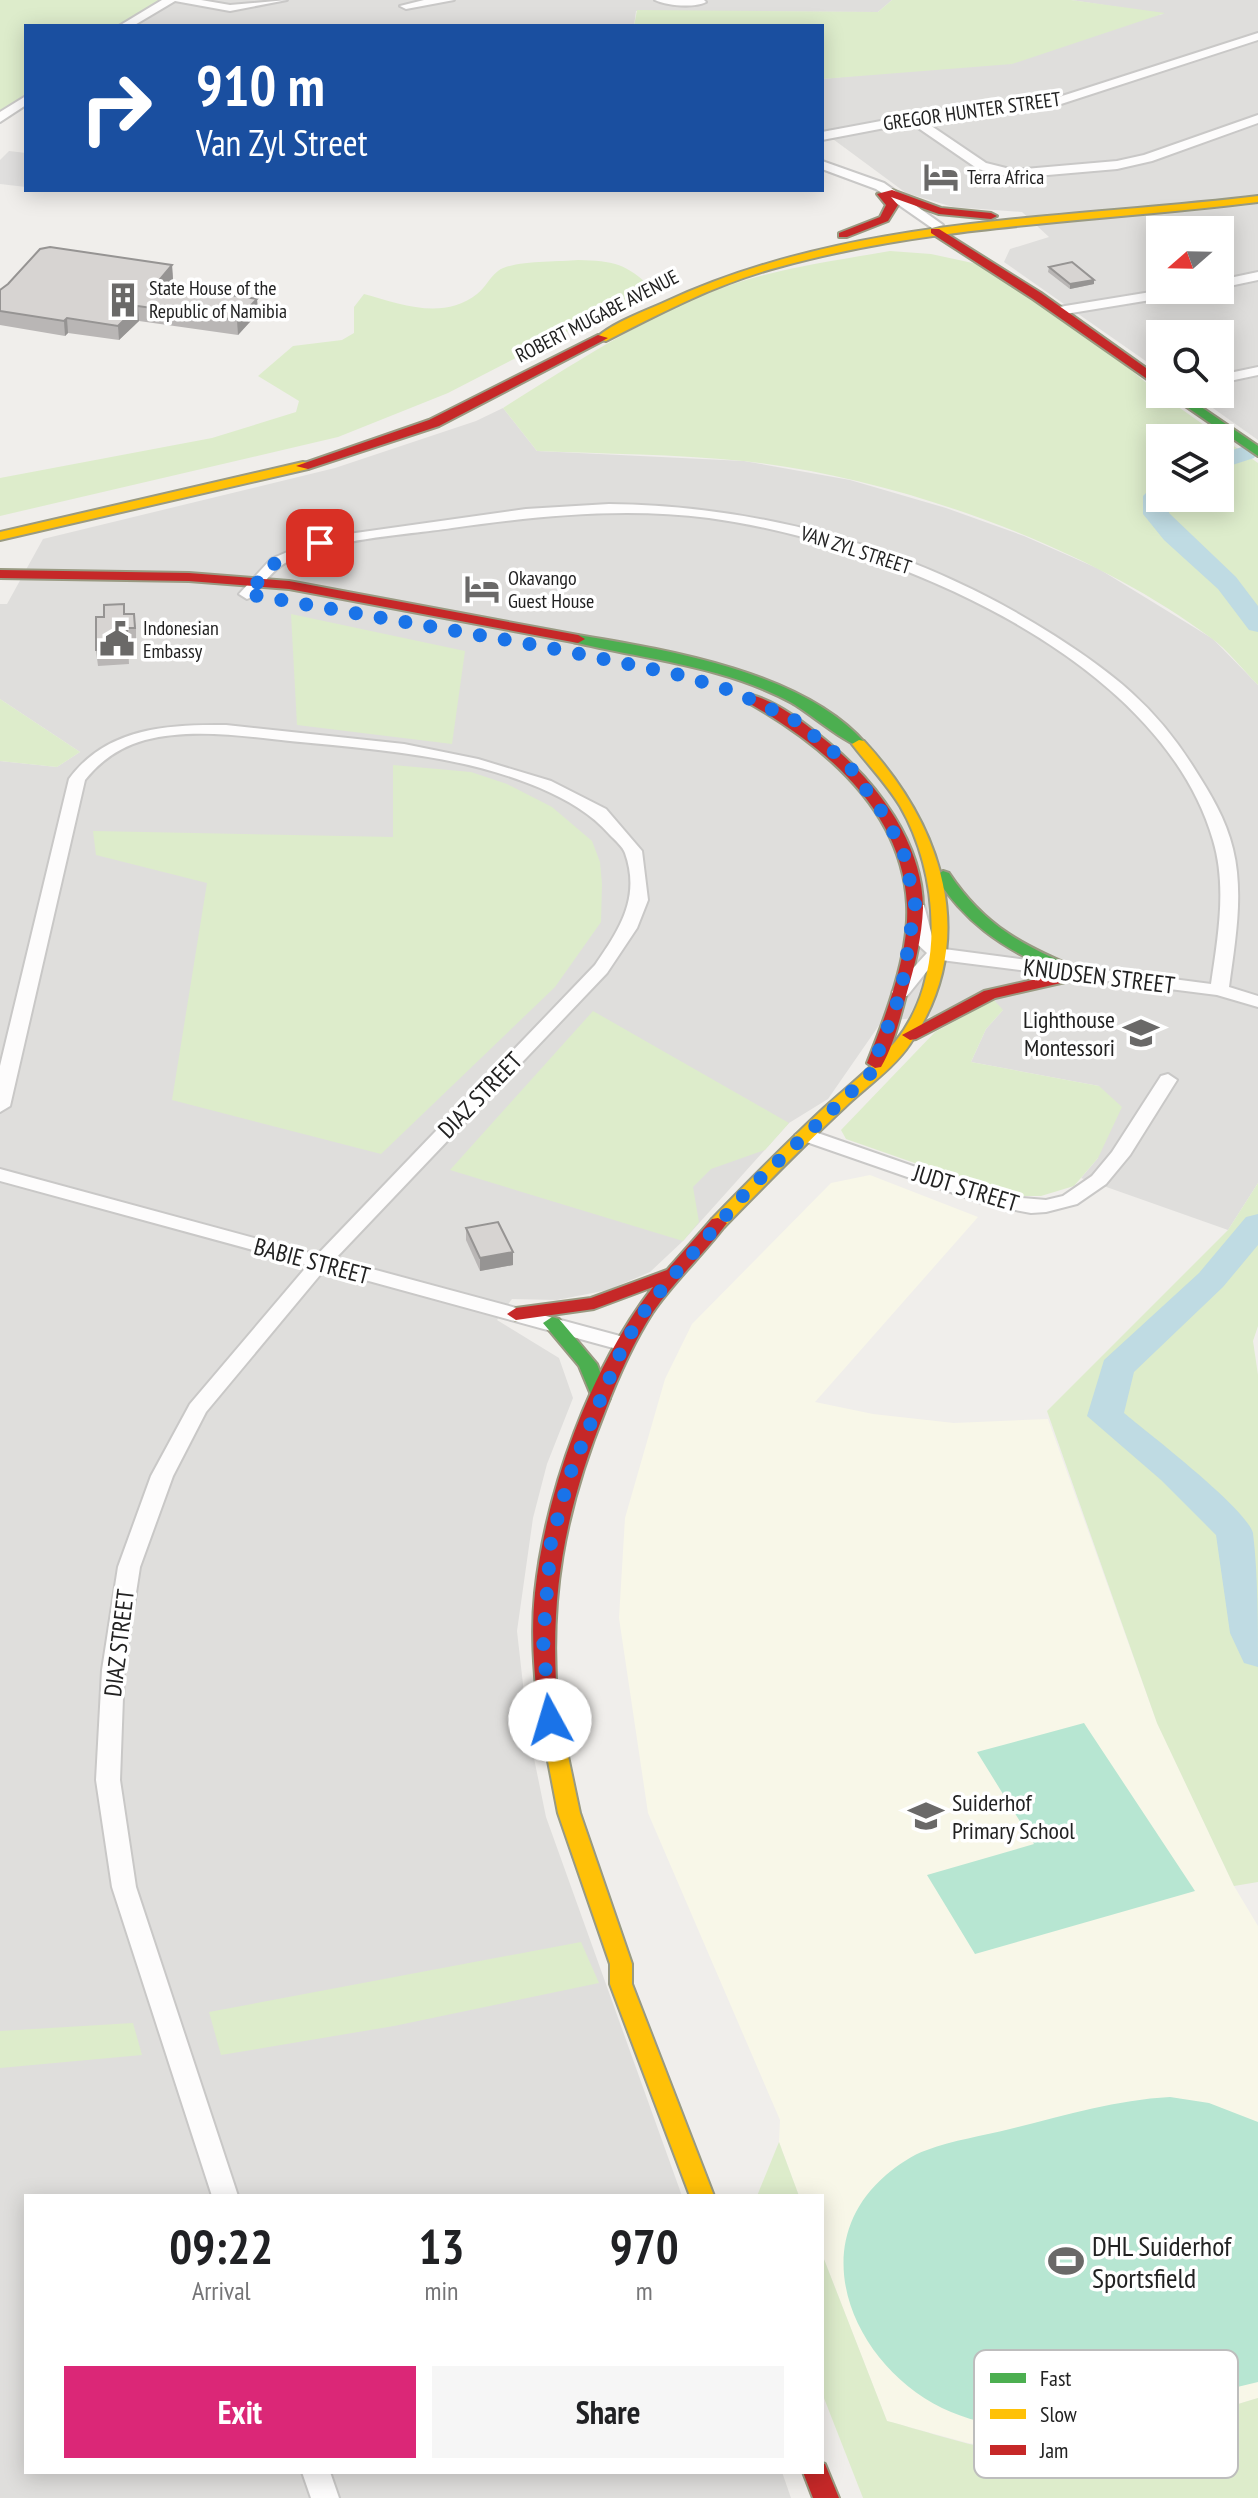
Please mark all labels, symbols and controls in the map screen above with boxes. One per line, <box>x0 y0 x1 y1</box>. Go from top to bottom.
text: 910 m <box>196 49 325 121</box>
icon: right <box>64 56 168 160</box>
street label: GREGOR HUNTER STREET <box>881 86 1063 136</box>
text: Van Zyl Street <box>196 119 368 166</box>
hotel icon: Terra Africa <box>922 158 960 196</box>
place label: Terra Africa <box>967 164 1044 190</box>
north arrow <box>1146 216 1234 304</box>
map controls <box>1146 216 1234 512</box>
street label: ROBERT MUGABE AVENUE <box>511 264 683 368</box>
place label: State House of the Republic of Namibia <box>149 275 287 324</box>
building icon: State House of the Republic of Namibia <box>104 281 142 319</box>
button: search <box>1146 320 1234 408</box>
button: layers <box>1146 424 1234 512</box>
pin <box>286 509 354 577</box>
street label: VAN ZYL STREET <box>796 520 915 580</box>
icon: arrive <box>298 521 342 565</box>
place label: Okavango Guest House <box>508 565 594 614</box>
hotel icon: Okavango Guest House <box>463 570 501 608</box>
place label: Indonesian Embassy <box>143 615 219 664</box>
public building icon: Indonesian Embassy <box>98 620 136 658</box>
street label: KNUDSEN STREET <box>1022 951 1177 1001</box>
place label: Lighthouse Montessori <box>1023 1004 1115 1063</box>
school or university icon: Lighthouse Montessori <box>1122 1014 1160 1052</box>
street label: DIAZ STREET <box>431 1045 529 1145</box>
street label: JUDT STREET <box>908 1157 1023 1219</box>
street label: BABIE STREET <box>251 1231 374 1291</box>
street label: DIAZ STREET <box>97 1587 141 1698</box>
position arrow <box>508 1678 592 1762</box>
place label: Suiderhof Primary School <box>952 1787 1075 1846</box>
school or university icon: Suiderhof Primary School <box>907 1797 945 1835</box>
text: 09:22 <box>169 2215 273 2277</box>
text: 13 <box>419 2215 464 2277</box>
text: 970 <box>610 2215 679 2277</box>
place label: DHL Suiderhof Sportsfield <box>1092 2227 1233 2296</box>
sports icon: DHL Suiderhof Sportsfield <box>1047 2242 1085 2280</box>
text: Arrival <box>192 2274 251 2307</box>
text: min <box>425 2274 458 2307</box>
text: m <box>636 2274 653 2307</box>
legend <box>974 2350 1238 2478</box>
text: Fast <box>1040 2364 1071 2392</box>
button: Exit <box>64 2366 416 2458</box>
button: Share <box>432 2366 784 2458</box>
text: Slow <box>1040 2400 1077 2428</box>
text: Jam <box>1039 2436 1068 2464</box>

